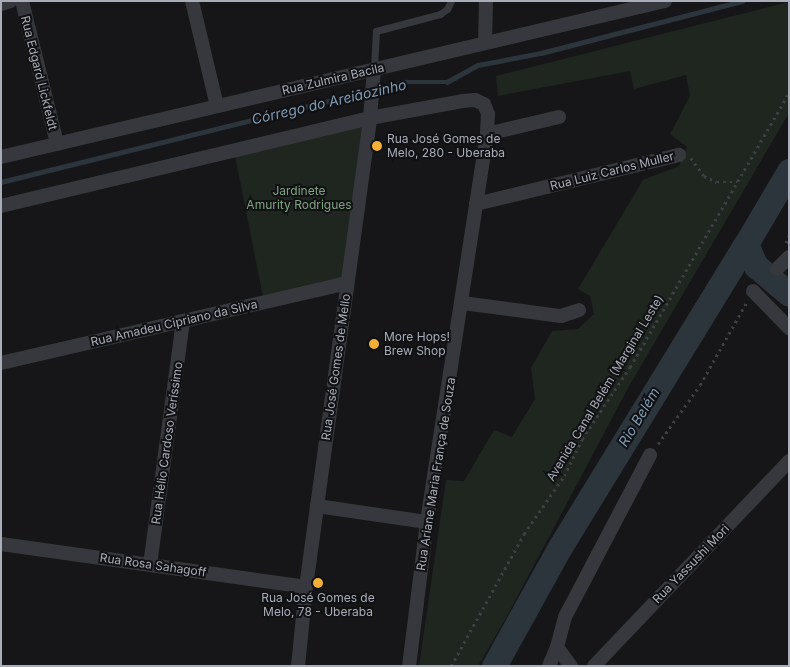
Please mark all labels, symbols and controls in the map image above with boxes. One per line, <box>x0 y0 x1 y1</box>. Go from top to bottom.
street label: Rua Edgard Lickfeldt <box>18 14 60 132</box>
street label: Rua Zulmira Bacila <box>280 60 386 98</box>
water label: Córrego do Areiãozinho <box>250 76 408 128</box>
place label: Rua José Gomes de Melo, 280 - Uberaba <box>387 132 505 160</box>
marker: Rua José Gomes de Melo, 280 - Uberaba <box>371 140 383 152</box>
street label: Rua Luiz Carlos Muller <box>549 149 675 193</box>
park label: Jardinete Amurity Rodrigues <box>246 184 352 212</box>
street label: Avenida Canal Belém (Marginal Leste) <box>544 292 666 484</box>
street label: Rua José Gomes de Mello <box>319 293 353 441</box>
street label: Rua Amadeu Cipriano da Silva <box>89 297 259 349</box>
place label: More Hops! Brew Shop <box>384 330 450 358</box>
marker: More Hops! Brew Shop <box>368 338 380 350</box>
street label: Rua Hélio Cardoso Veríssimo <box>148 361 186 525</box>
street label: Rua Ariane Maria França de Souza <box>414 376 458 572</box>
water label: Rio Belém <box>615 385 663 449</box>
street label: Rua Yassushi Mori <box>650 522 732 606</box>
street label: Rua Rosa Sahagoff <box>99 550 207 580</box>
marker: Rua José Gomes de Melo, 78 - Uberaba <box>312 577 324 589</box>
place label: Rua José Gomes de Melo, 78 - Uberaba <box>261 591 375 619</box>

